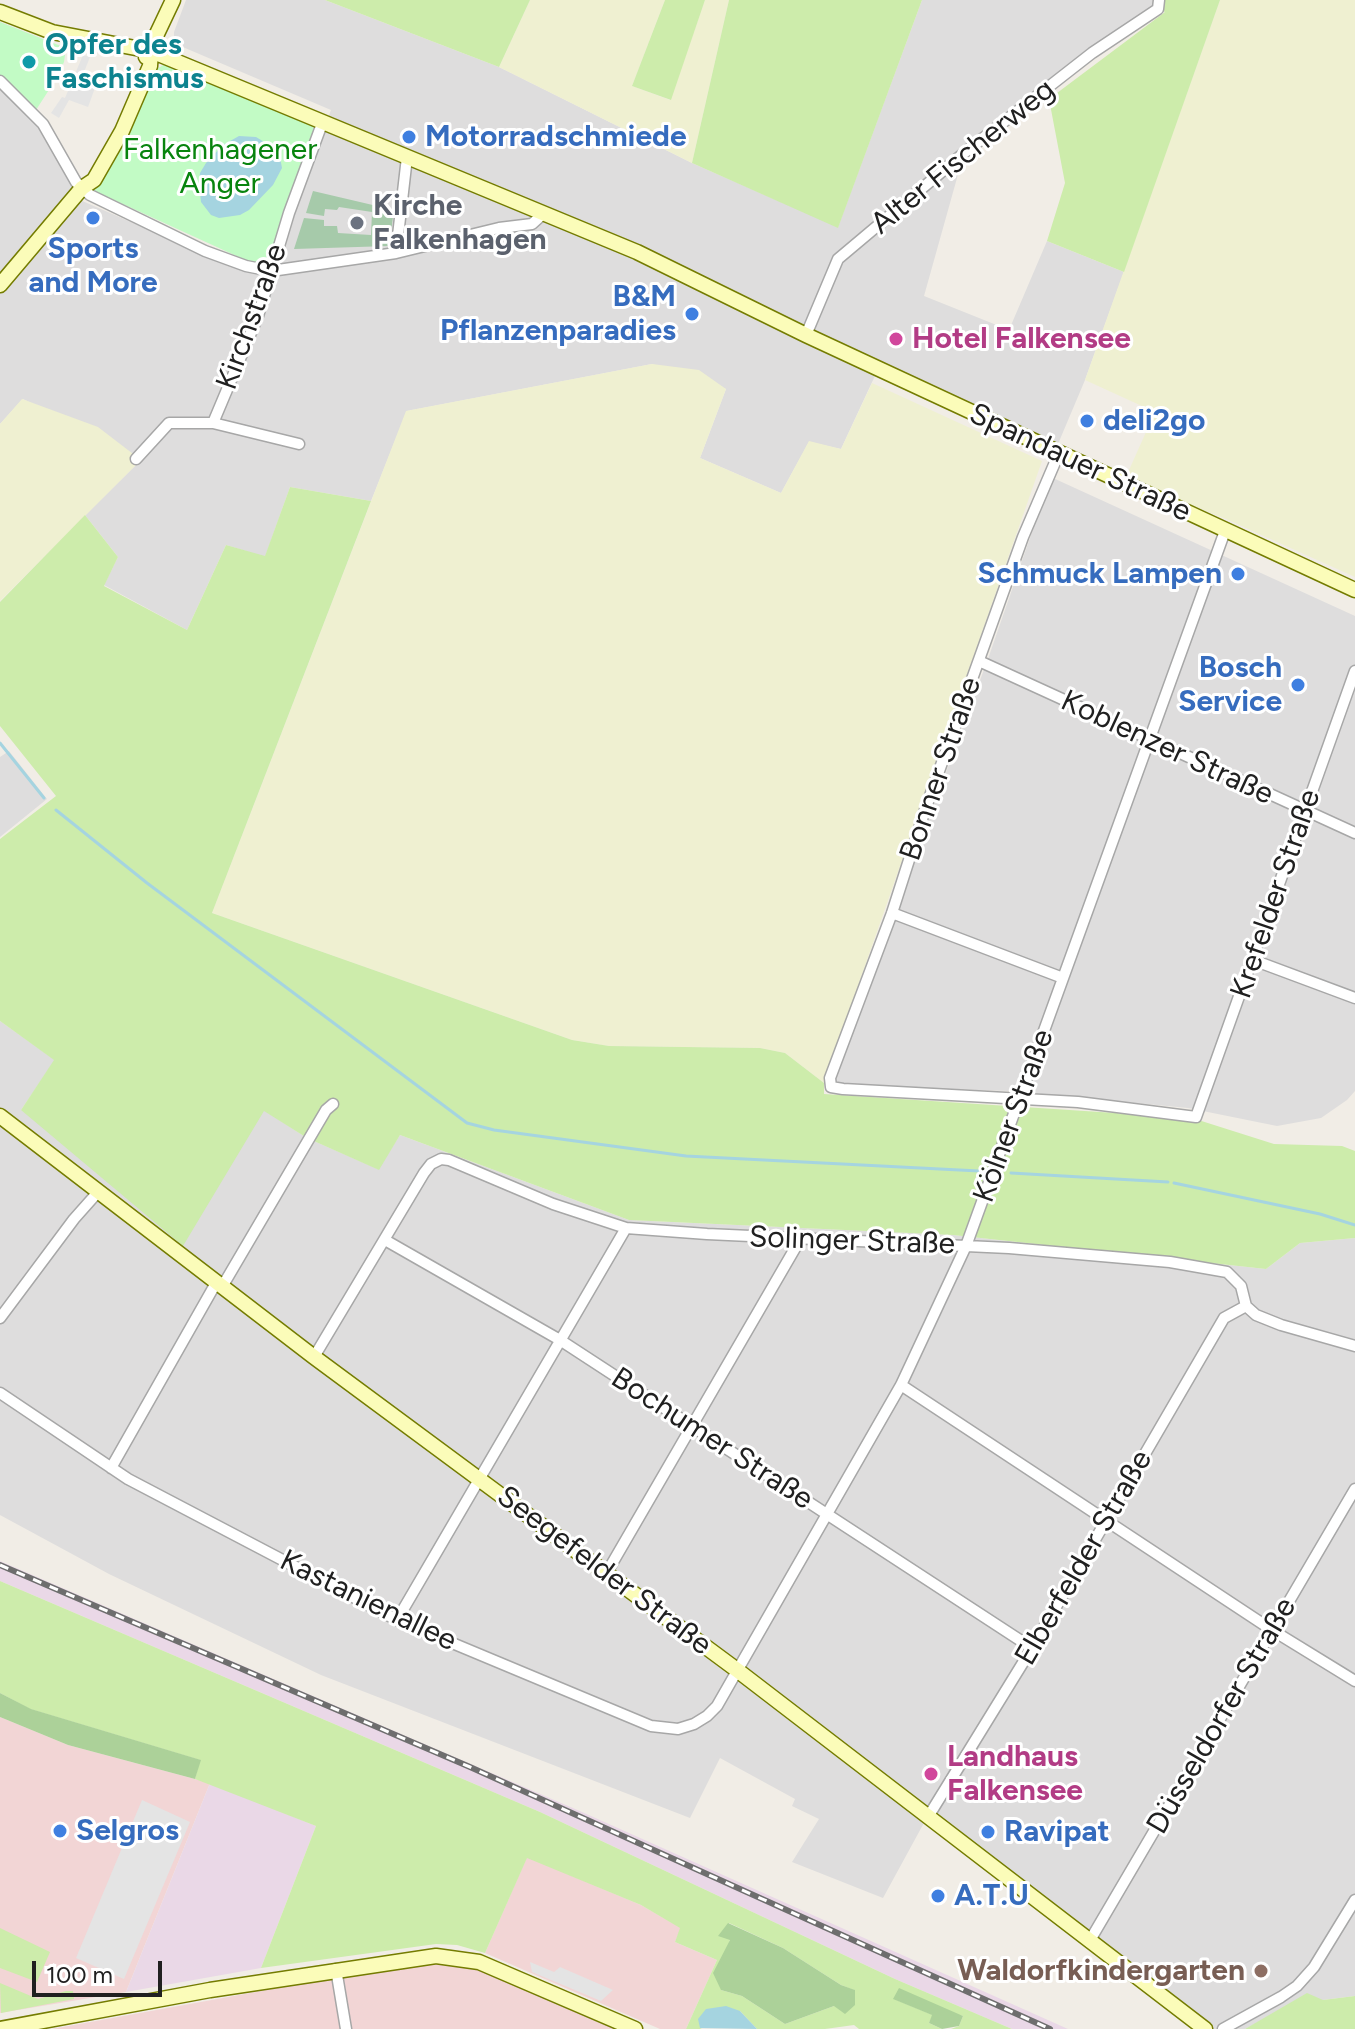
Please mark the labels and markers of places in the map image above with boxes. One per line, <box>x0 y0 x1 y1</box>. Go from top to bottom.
place label: Opfer des Faschismus <box>45 27 204 98</box>
marker: Opfer des Faschismus <box>20 53 38 71</box>
place label: Motorradschmiede <box>425 119 687 155</box>
marker: Motorradschmiede <box>400 128 418 146</box>
place label: Kirche Falkenhagen <box>373 188 547 258</box>
marker: Sports and More <box>84 209 102 227</box>
marker: Kirche Falkenhagen <box>348 214 366 232</box>
place label: Sports and More <box>28 231 158 302</box>
place label: B&M Pflanzenparadies <box>440 279 676 350</box>
marker: B&M Pflanzenparadies <box>683 305 701 323</box>
place label: Hotel Falkensee <box>912 321 1131 357</box>
marker: Hotel Falkensee <box>887 330 905 348</box>
place label: deli2go <box>1103 403 1206 439</box>
marker: deli2go <box>1078 412 1096 430</box>
place label: Schmuck Lampen <box>978 556 1222 592</box>
marker: Schmuck Lampen <box>1229 565 1247 583</box>
place label: Bosch Service <box>1178 650 1282 720</box>
marker: Bosch Service <box>1289 676 1307 694</box>
place label: Landhaus Falkensee <box>947 1739 1083 1810</box>
marker: Landhaus Falkensee <box>922 1765 940 1783</box>
place label: Selgros <box>76 1813 179 1849</box>
place label: Ravipat <box>1004 1814 1110 1850</box>
marker: Selgros <box>51 1822 69 1840</box>
marker: Ravipat <box>979 1823 997 1841</box>
place label: A.T.U <box>954 1878 1029 1914</box>
marker: A.T.U <box>929 1887 947 1905</box>
place label: Waldorfkindergarten <box>957 1953 1245 1989</box>
marker: Waldorfkindergarten <box>1252 1962 1270 1980</box>

